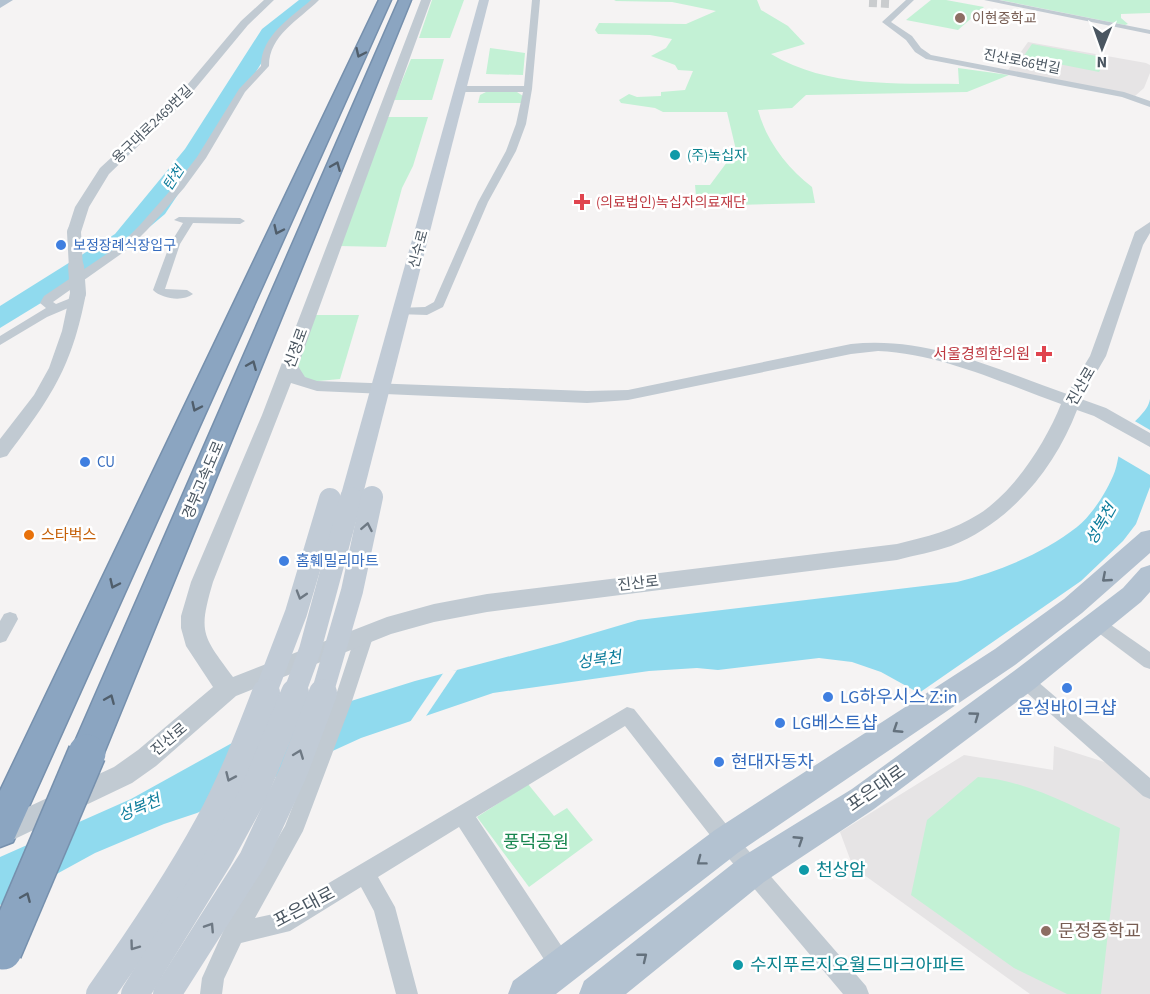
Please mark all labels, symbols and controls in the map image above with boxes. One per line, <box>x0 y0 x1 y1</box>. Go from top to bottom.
place label: 이현중학교 <box>972 9 1037 29</box>
marker: 이현중학교 <box>953 11 967 25</box>
north arrow <box>1072 18 1132 78</box>
street label: 진산로66번길 <box>981 45 1062 79</box>
one-way arrow <box>356 47 368 58</box>
text: N <box>1096 51 1107 73</box>
street label: 용구대로2469번길 <box>108 81 197 168</box>
place label: (주)녹십자 <box>687 146 747 166</box>
marker: (주)녹십자 <box>668 148 682 162</box>
water label: 탄천 <box>158 161 190 195</box>
one-way arrow <box>329 161 341 172</box>
marker: (의료법인)녹십자의료재단 <box>573 193 591 211</box>
place label: (의료법인)녹십자의료재단 <box>596 193 746 213</box>
one-way arrow <box>274 224 286 235</box>
street label: 신수로 <box>404 228 434 271</box>
place label: 보정장례식장입구 <box>73 236 176 256</box>
marker: 보정장례식장입구 <box>54 238 68 252</box>
street label: 신정로 <box>280 325 313 371</box>
place label: 서울경희한의원 <box>933 344 1030 365</box>
marker: 서울경희한의원 <box>1035 345 1053 363</box>
one-way arrow <box>245 360 257 371</box>
street label: 진산로 <box>1062 363 1101 409</box>
one-way arrow <box>192 400 204 411</box>
street label: 경부고속도로 <box>178 438 229 522</box>
place label: CU <box>97 452 115 473</box>
marker: CU <box>78 455 92 469</box>
water label: 성복천 <box>1080 498 1123 549</box>
one-way arrow <box>360 523 373 533</box>
place label: 스타벅스 <box>41 525 96 546</box>
marker: 스타벅스 <box>22 528 36 542</box>
place label: 홈훼밀리마트 <box>296 551 379 572</box>
marker: 홈훼밀리마트 <box>277 554 291 568</box>
street label: 진산로 <box>616 571 660 596</box>
one-way arrow <box>1102 571 1113 582</box>
one-way arrow <box>110 577 122 588</box>
one-way arrow <box>296 589 308 600</box>
water label: 성복천 <box>576 646 625 674</box>
marker: 윤성바이크샵 <box>1060 681 1074 695</box>
place label: LG하우시스 Z:in <box>840 685 958 710</box>
marker: LG하우시스 Z:in <box>821 690 835 704</box>
one-way arrow <box>103 694 115 705</box>
place label: 윤성바이크샵 <box>1017 696 1117 721</box>
place label: LG베스트샵 <box>792 711 878 736</box>
one-way arrow <box>969 712 980 723</box>
marker: LG베스트샵 <box>773 716 787 730</box>
street label: 진산로 <box>147 718 192 761</box>
one-way arrow <box>893 722 904 733</box>
one-way arrow <box>292 749 304 760</box>
place label: 현대자동차 <box>731 750 814 775</box>
marker: 현대자동차 <box>712 755 726 769</box>
street label: 포은대로 <box>842 759 911 818</box>
one-way arrow <box>226 771 238 782</box>
water label: 성복천 <box>115 788 166 827</box>
park label: 풍덕공원 <box>503 830 569 855</box>
one-way arrow <box>792 836 803 847</box>
one-way arrow <box>696 854 707 865</box>
place label: 천상암 <box>816 858 866 883</box>
marker: 천상암 <box>797 863 811 877</box>
street label: 포은대로 <box>269 881 339 934</box>
one-way arrow <box>19 892 31 903</box>
place label: 문정중학교 <box>1058 919 1141 944</box>
one-way arrow <box>203 923 214 934</box>
marker: 문정중학교 <box>1039 924 1053 938</box>
one-way arrow <box>130 940 141 951</box>
one-way arrow <box>636 953 647 964</box>
place label: 수지푸르지오월드마크아파트 <box>750 953 965 978</box>
marker: 수지푸르지오월드마크아파트 <box>731 958 745 972</box>

